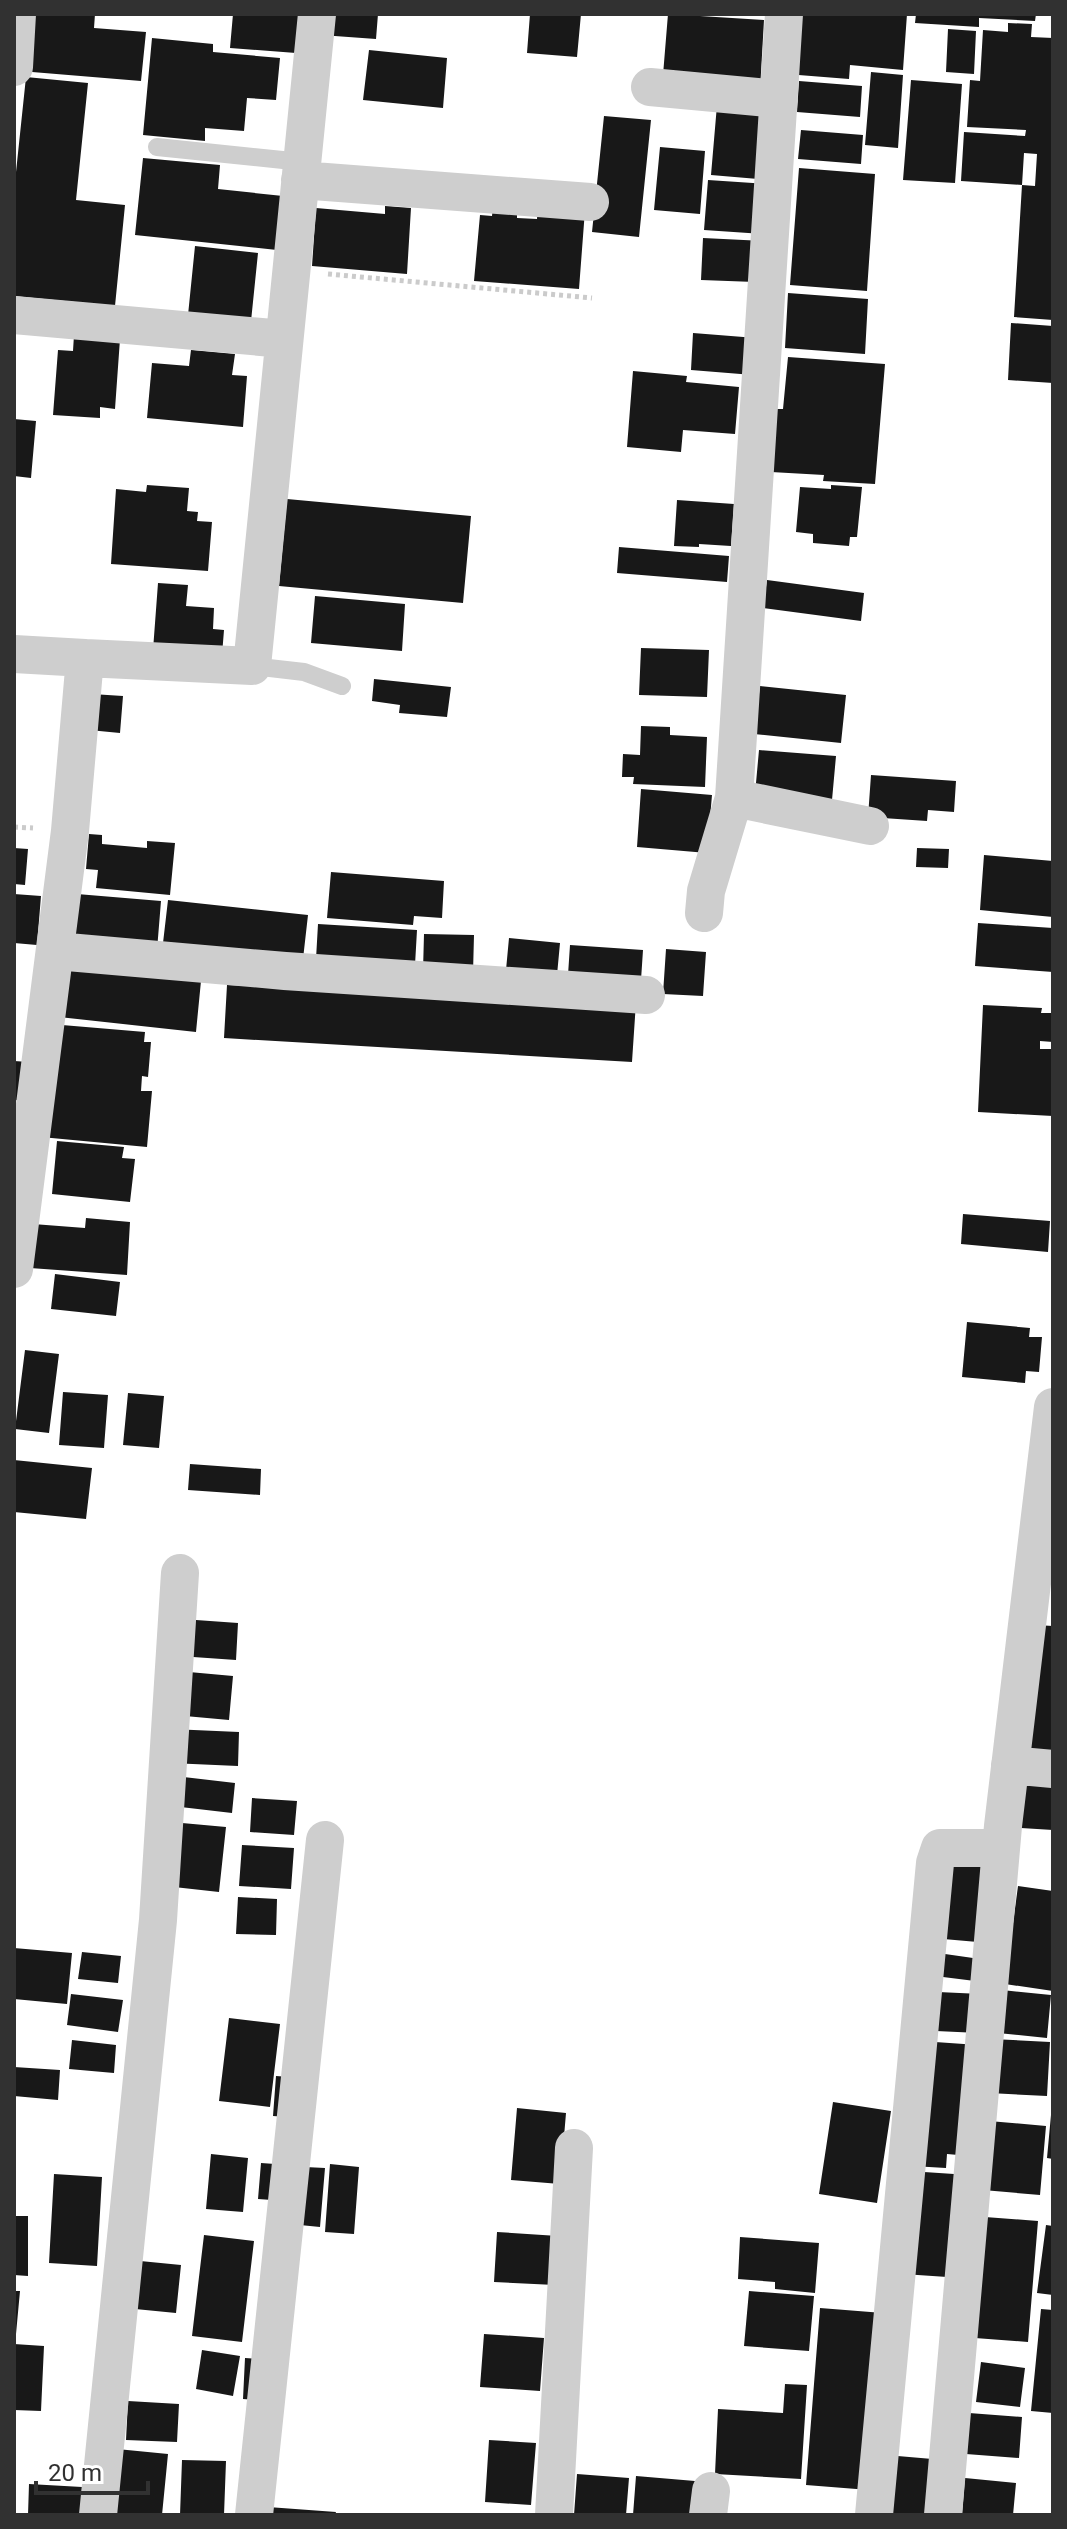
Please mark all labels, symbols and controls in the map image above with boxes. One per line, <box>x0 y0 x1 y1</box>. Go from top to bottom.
scale bar <box>36 2445 148 2495</box>
text: 20 m <box>48 2459 102 2487</box>

